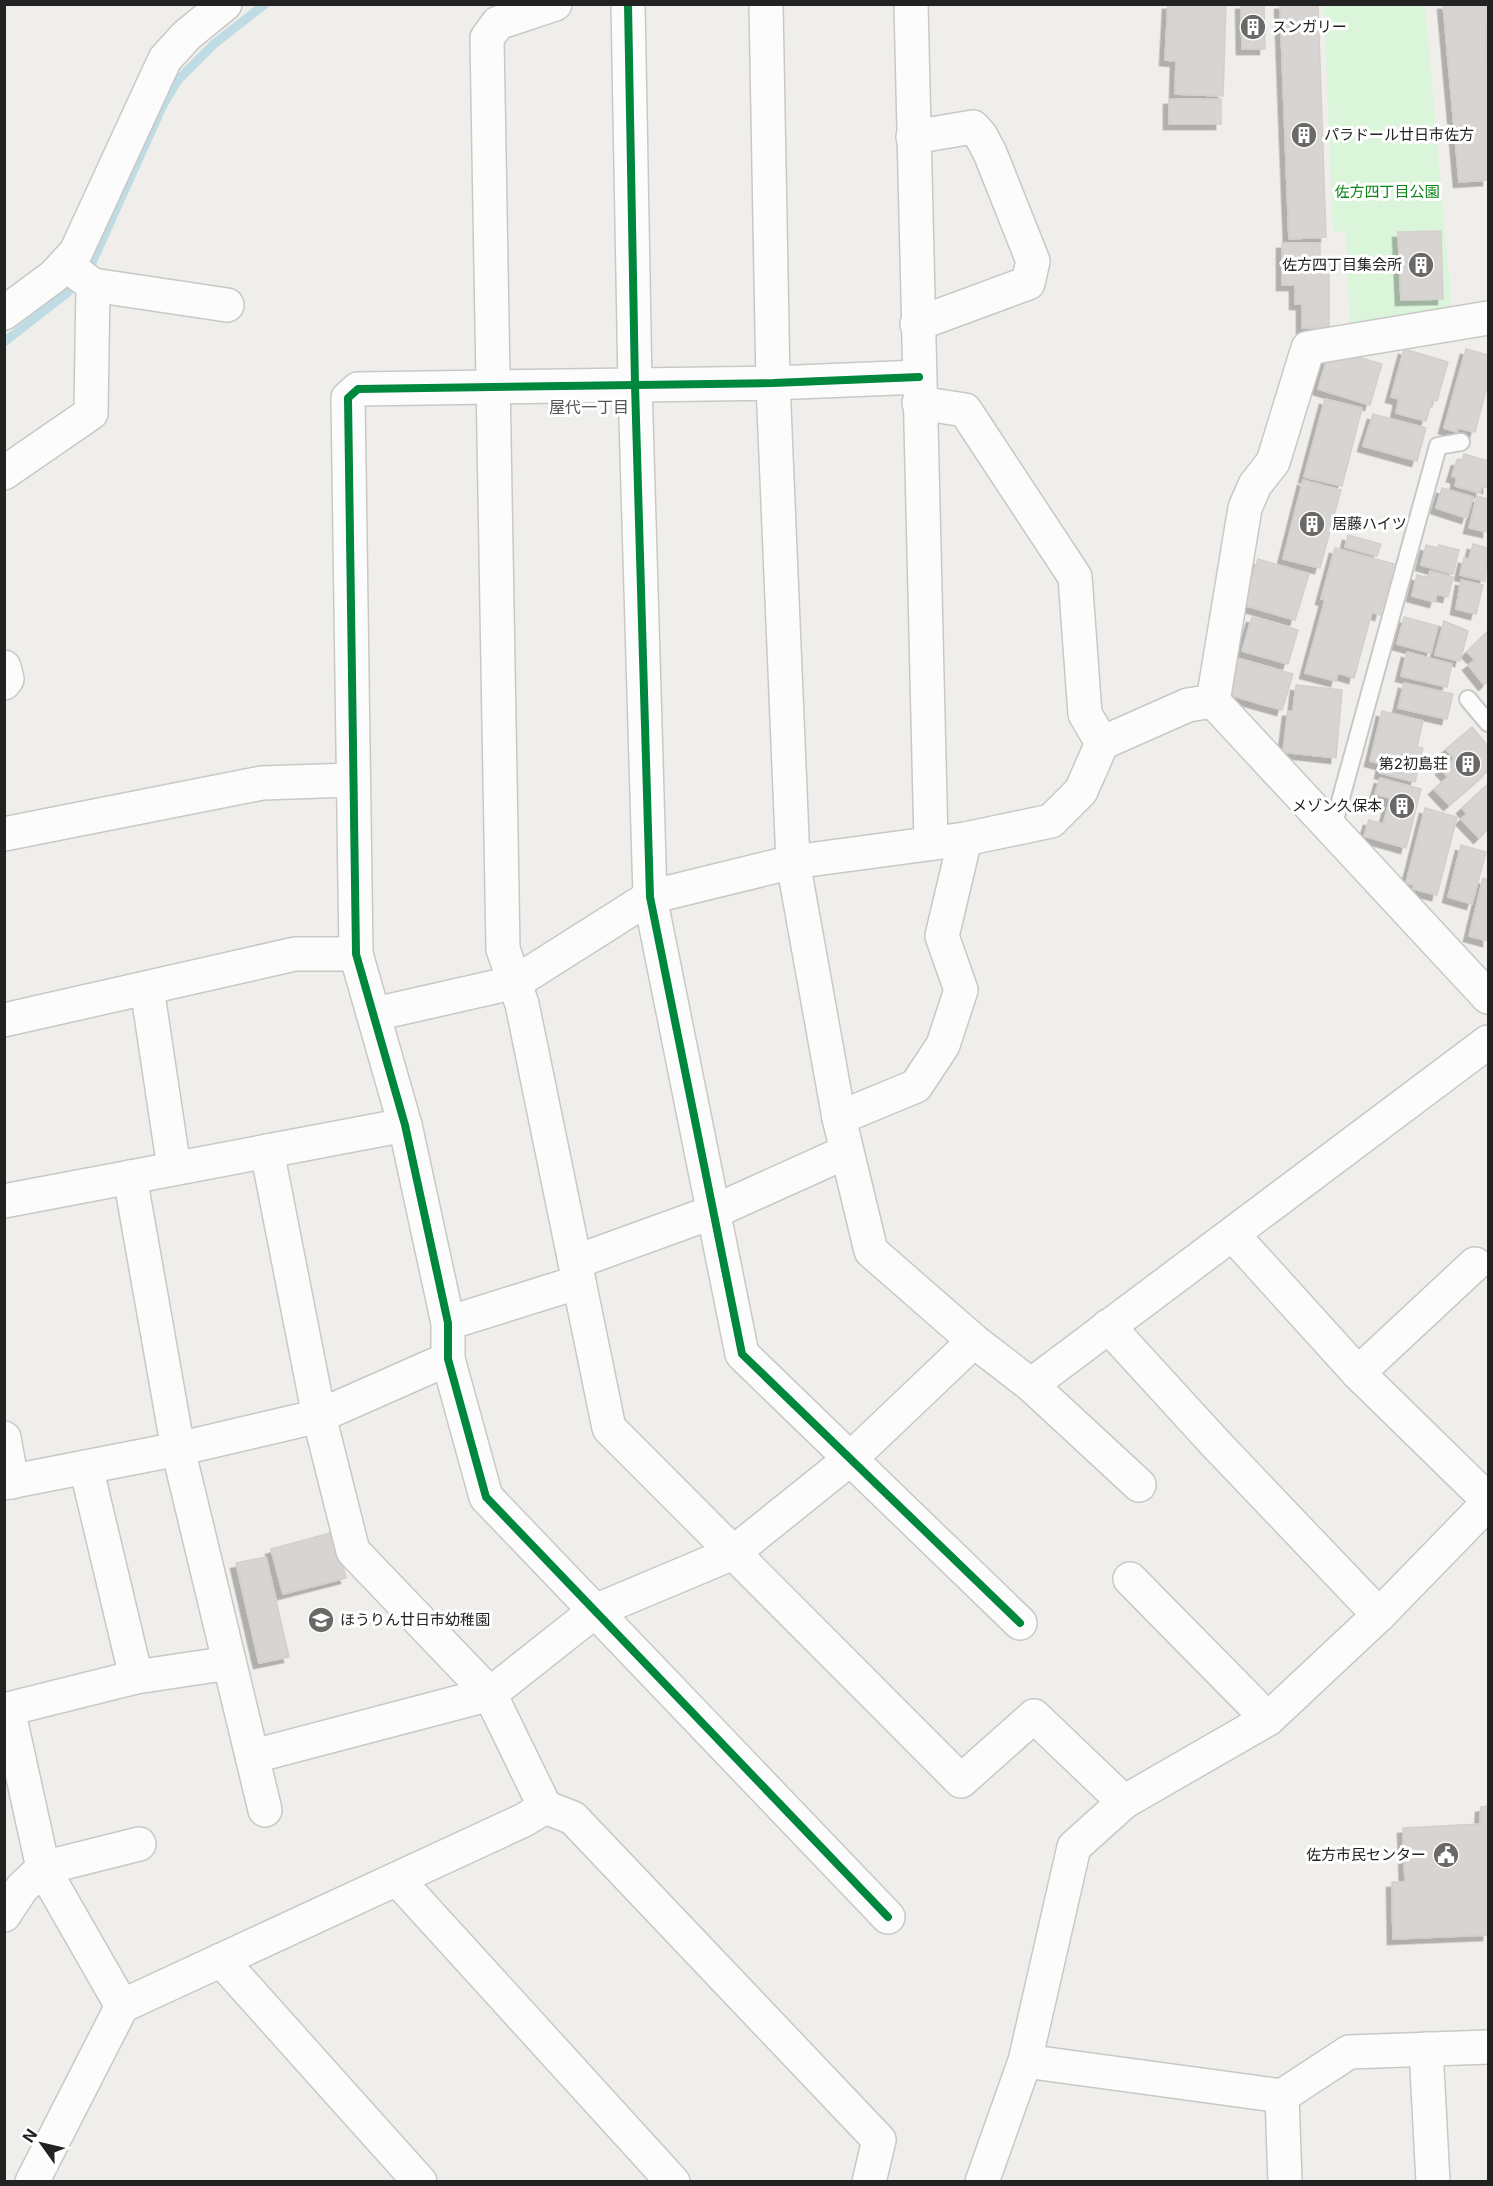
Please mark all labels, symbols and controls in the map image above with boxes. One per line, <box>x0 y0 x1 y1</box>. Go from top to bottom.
building icon: スンガリー <box>1238 12 1268 42</box>
place label: スンガリー <box>1272 17 1347 36</box>
building icon: パラドール廿日市佐方 <box>1289 120 1319 150</box>
place label: パラドール廿日市佐方 <box>1324 125 1474 144</box>
park label: 佐方四丁目公園 <box>1334 182 1440 201</box>
building icon: 佐方四丁目集会所 <box>1406 250 1436 280</box>
place label: 佐方四丁目集会所 <box>1282 255 1402 274</box>
district label: 屋代一丁目 <box>549 397 629 417</box>
building icon: 居藤ハイツ <box>1297 509 1327 539</box>
place label: 居藤ハイツ <box>1332 514 1407 533</box>
building icon: 第2初島荘 <box>1453 749 1483 779</box>
place label: 第2初島荘 <box>1379 754 1448 773</box>
building icon: メゾン久保本 <box>1387 791 1417 821</box>
place label: メゾン久保本 <box>1292 796 1382 815</box>
school or university icon: ほうりん廿日市幼稚園 <box>306 1605 336 1635</box>
place label: ほうりん廿日市幼稚園 <box>340 1610 490 1629</box>
public building icon: 佐方市民センター <box>1431 1840 1461 1870</box>
place label: 佐方市民センター <box>1306 1845 1426 1864</box>
north arrow <box>12 2114 72 2174</box>
text: N <box>18 2125 41 2146</box>

